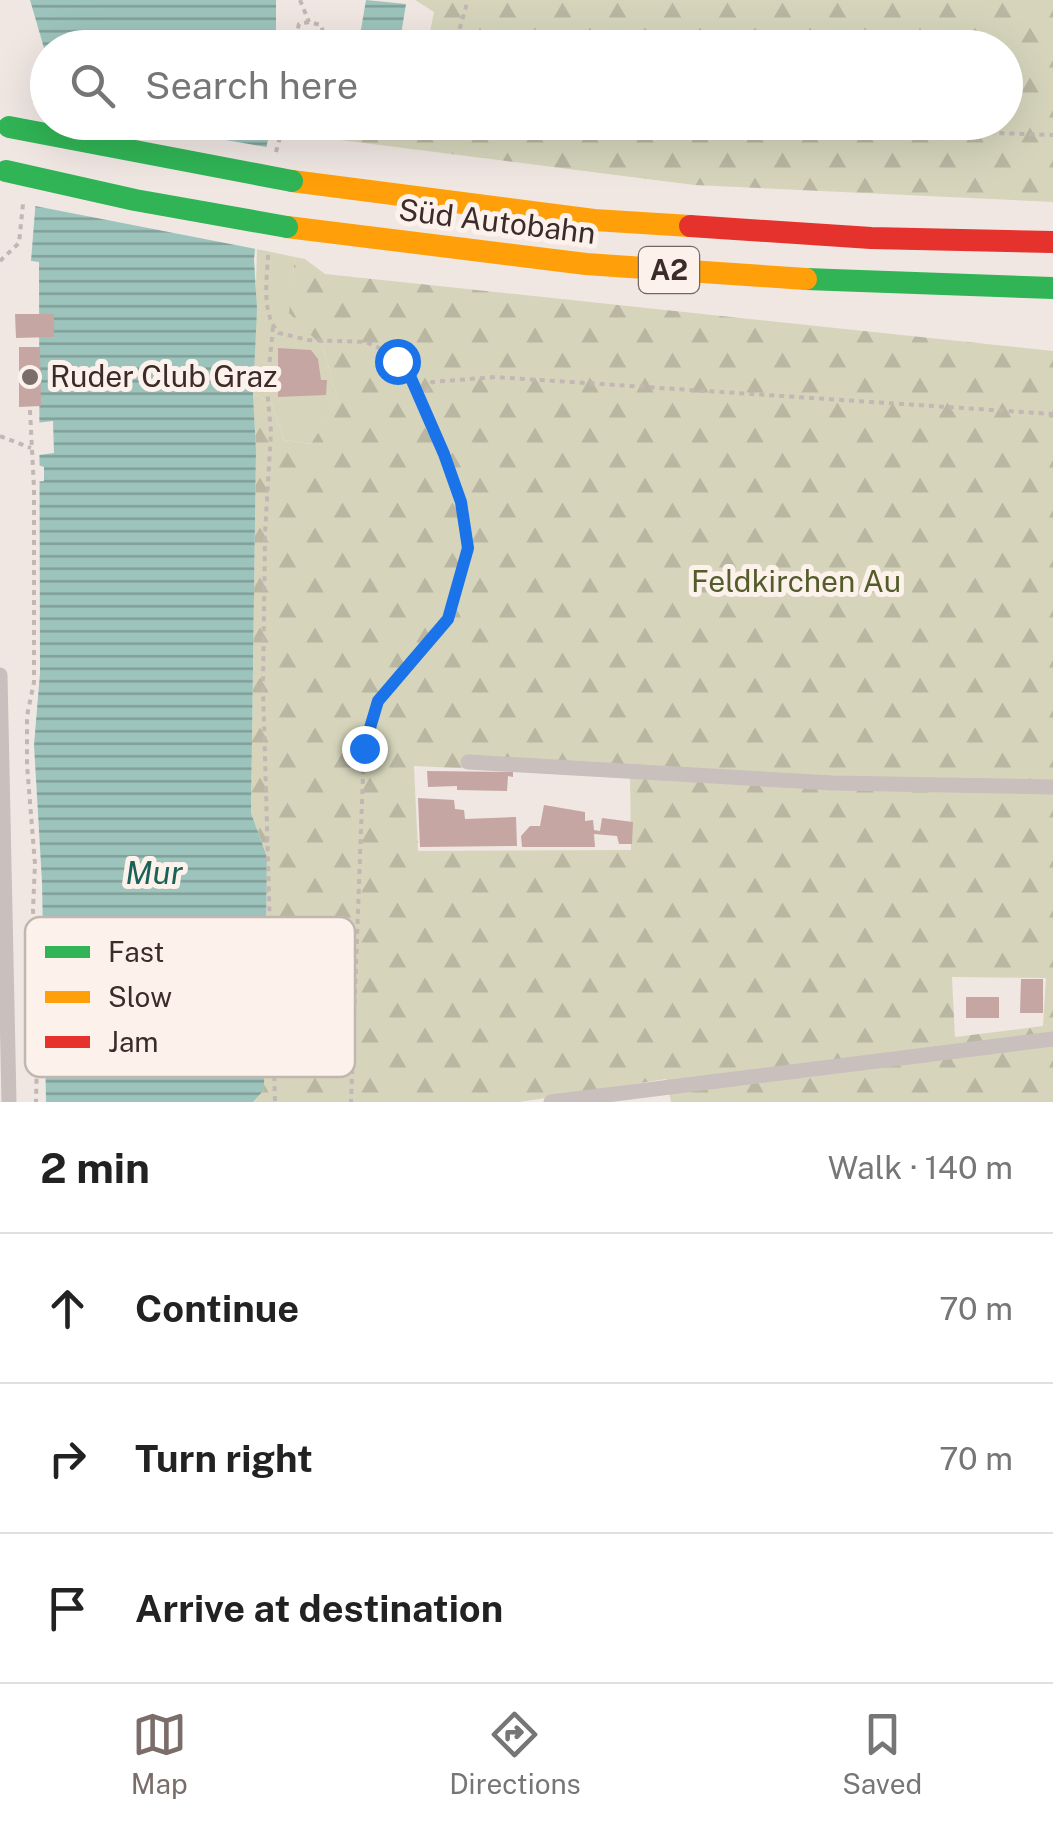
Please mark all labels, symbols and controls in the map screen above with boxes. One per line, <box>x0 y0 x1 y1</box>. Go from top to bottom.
search box <box>30 30 1023 140</box>
icon: search <box>65 58 120 113</box>
text: Search here <box>145 63 358 108</box>
street label: Süd Autobahn <box>397 191 598 251</box>
road number: A2 <box>639 247 699 293</box>
route start <box>375 339 421 385</box>
place label: Ruder Club Graz <box>50 358 277 394</box>
marker: Ruder Club Graz <box>19 366 41 388</box>
park label: Feldkirchen Au <box>691 563 901 599</box>
route end <box>342 726 388 772</box>
water label: Mur <box>125 854 184 891</box>
legend <box>25 917 355 1077</box>
text: Fast <box>108 935 164 968</box>
text: Slow <box>108 980 172 1013</box>
text: Jam <box>108 1025 159 1058</box>
text: 2 min <box>40 1143 150 1192</box>
text: Walk · 140 m <box>828 1149 1013 1186</box>
icon: ahead <box>40 1281 95 1336</box>
text: Continue <box>135 1286 299 1331</box>
text: 70 m <box>939 1290 1013 1327</box>
icon: right <box>40 1431 95 1486</box>
text: Turn right <box>135 1436 313 1481</box>
text: 70 m <box>939 1440 1013 1477</box>
icon: arrive <box>40 1581 95 1636</box>
text: Arrive at destination <box>135 1586 503 1631</box>
tab: Map <box>131 1707 188 1800</box>
tab: Directions <box>449 1707 581 1800</box>
tab: Saved <box>842 1707 922 1800</box>

